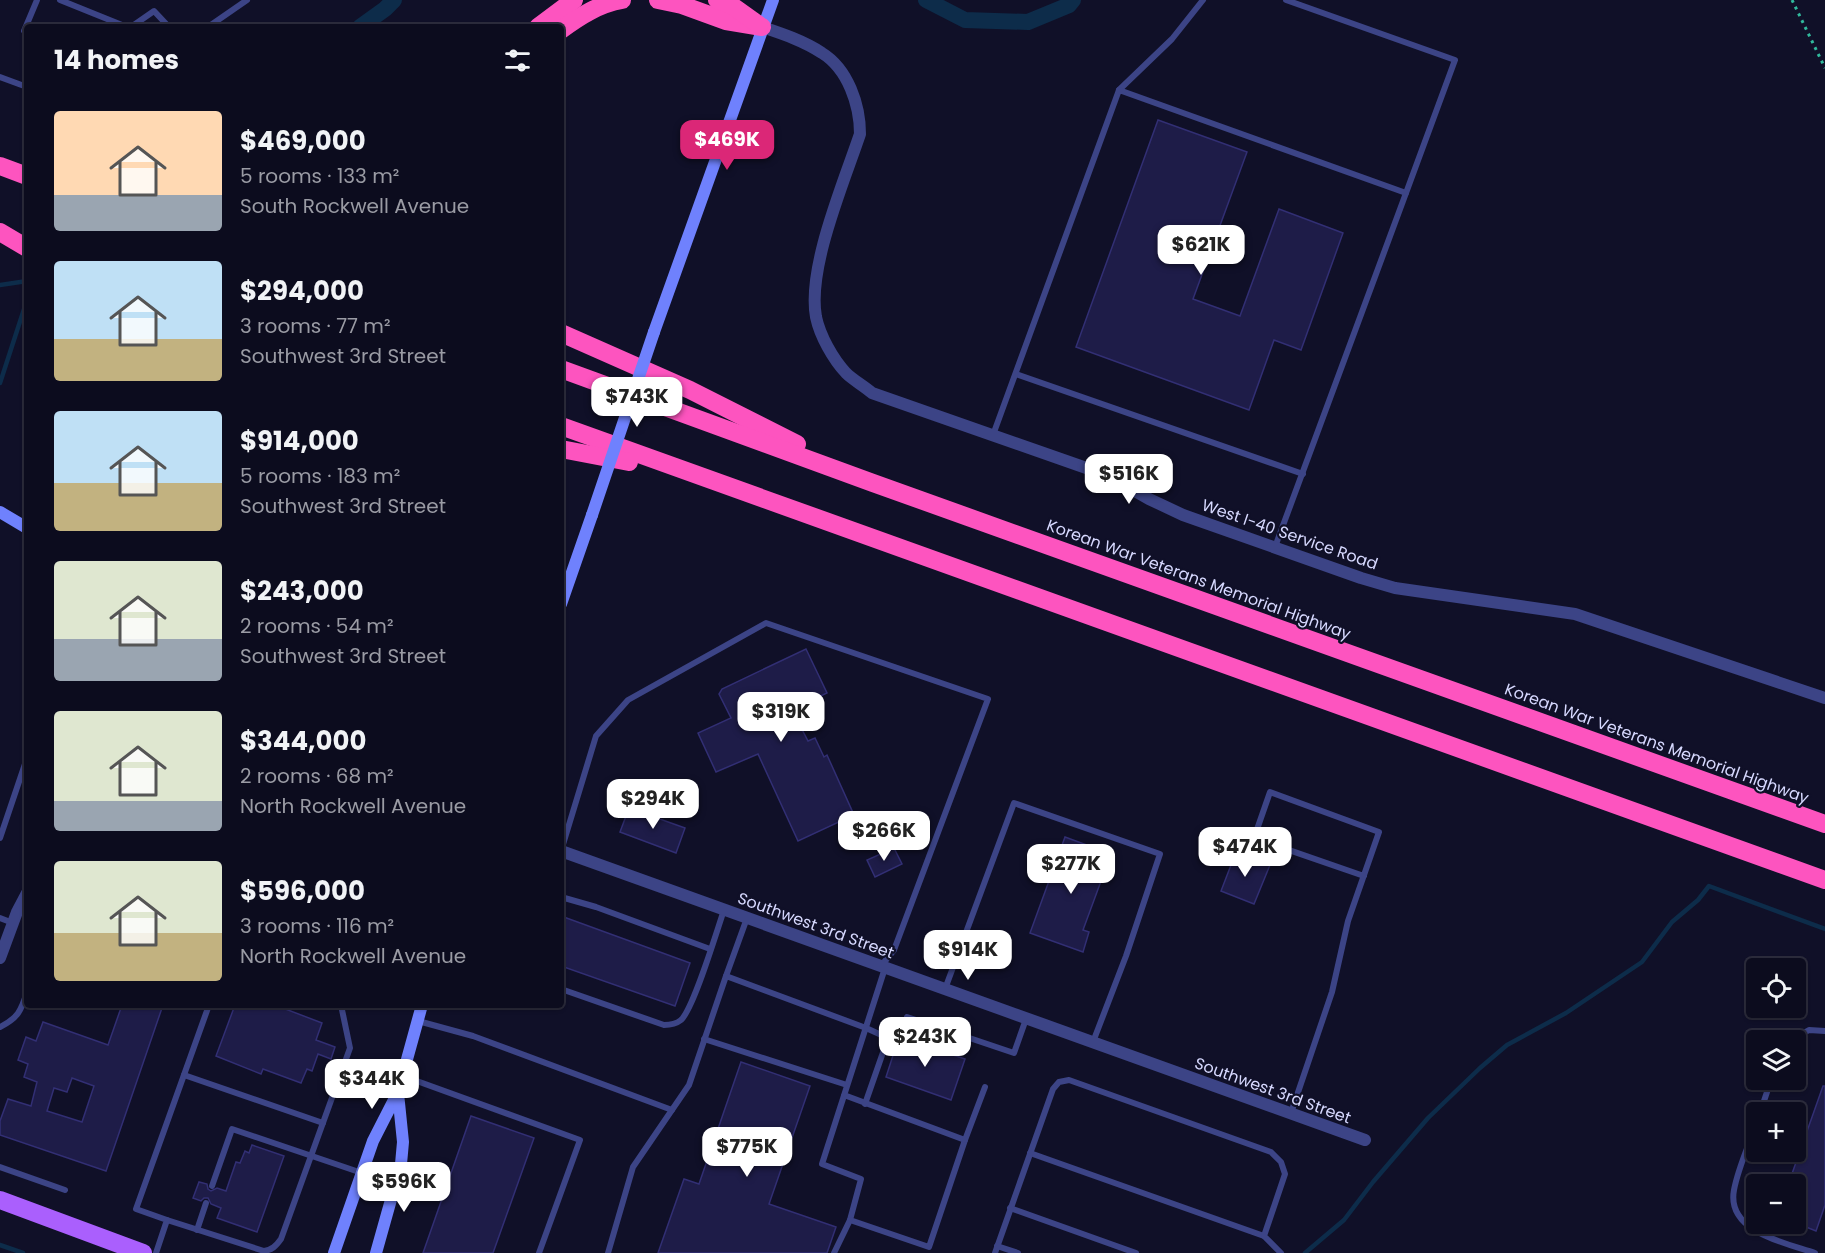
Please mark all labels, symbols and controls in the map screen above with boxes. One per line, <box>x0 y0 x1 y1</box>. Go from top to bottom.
text: 14 homes <box>54 42 179 78</box>
icon: filters <box>501 44 534 77</box>
pin: $469K <box>685 120 769 171</box>
text: $469,000 <box>240 123 366 159</box>
text: $469K <box>694 125 760 153</box>
icon: home <box>102 135 174 207</box>
text: 5 rooms · 133 m² <box>240 162 399 190</box>
text: South Rockwell Avenue <box>240 192 469 220</box>
pin: $621K <box>1159 225 1243 276</box>
text: $621K <box>1172 230 1230 258</box>
text: $294,000 <box>240 273 364 309</box>
icon: home <box>102 285 174 357</box>
text: 3 rooms · 77 m² <box>240 312 391 340</box>
text: Southwest 3rd Street <box>240 342 446 370</box>
pin: $743K <box>595 377 679 428</box>
text: $743K <box>605 382 669 410</box>
text: $914,000 <box>240 423 359 459</box>
icon: home <box>102 435 174 507</box>
pin: $516K <box>1087 454 1171 505</box>
text: $516K <box>1099 459 1159 487</box>
text: 5 rooms · 183 m² <box>240 462 400 490</box>
text: Southwest 3rd Street <box>240 492 446 520</box>
street label: West I-40 Service Road <box>1199 494 1381 575</box>
street label: Korean War Veterans Memorial Highway <box>1044 514 1354 645</box>
text: $243,000 <box>240 573 364 609</box>
icon: home <box>102 585 174 657</box>
text: 2 rooms · 54 m² <box>240 612 394 640</box>
text: Southwest 3rd Street <box>240 642 446 670</box>
street label: Korean War Veterans Memorial Highway <box>1502 678 1812 809</box>
pin: $319K <box>739 692 823 743</box>
text: $319K <box>751 697 811 725</box>
text: $344,000 <box>240 723 366 759</box>
icon: home <box>102 735 174 807</box>
text: 2 rooms · 68 m² <box>240 762 394 790</box>
pin: $294K <box>611 779 695 830</box>
text: $294K <box>621 784 685 812</box>
text: North Rockwell Avenue <box>240 792 466 820</box>
pin: $266K <box>842 811 926 862</box>
text: $266K <box>852 816 916 844</box>
pin: $474K <box>1203 827 1287 878</box>
text: $474K <box>1213 832 1277 860</box>
pin: $277K <box>1029 844 1113 895</box>
text: $277K <box>1041 849 1101 877</box>
text: $596,000 <box>240 873 365 909</box>
icon: home <box>102 885 174 957</box>
street label: Southwest 3rd Street <box>734 886 897 965</box>
text: 3 rooms · 116 m² <box>240 912 394 940</box>
pin: $914K <box>926 930 1010 981</box>
text: $914K <box>938 935 998 963</box>
text: North Rockwell Avenue <box>240 942 466 970</box>
map controls <box>1746 958 1806 1234</box>
button: locate <box>1746 958 1806 1018</box>
pin: $243K <box>883 1017 967 1068</box>
text: $243K <box>893 1022 957 1050</box>
button: layers <box>1746 1030 1806 1090</box>
street label: Southwest 3rd Street <box>1191 1051 1354 1130</box>
pin: $344K <box>330 1059 414 1110</box>
text: $344K <box>339 1064 405 1092</box>
button: + <box>1746 1102 1806 1162</box>
pin: $775K <box>705 1127 789 1178</box>
text: $775K <box>716 1132 778 1160</box>
pin: $596K <box>362 1162 446 1213</box>
text: $596K <box>371 1167 437 1195</box>
button: − <box>1746 1174 1806 1234</box>

